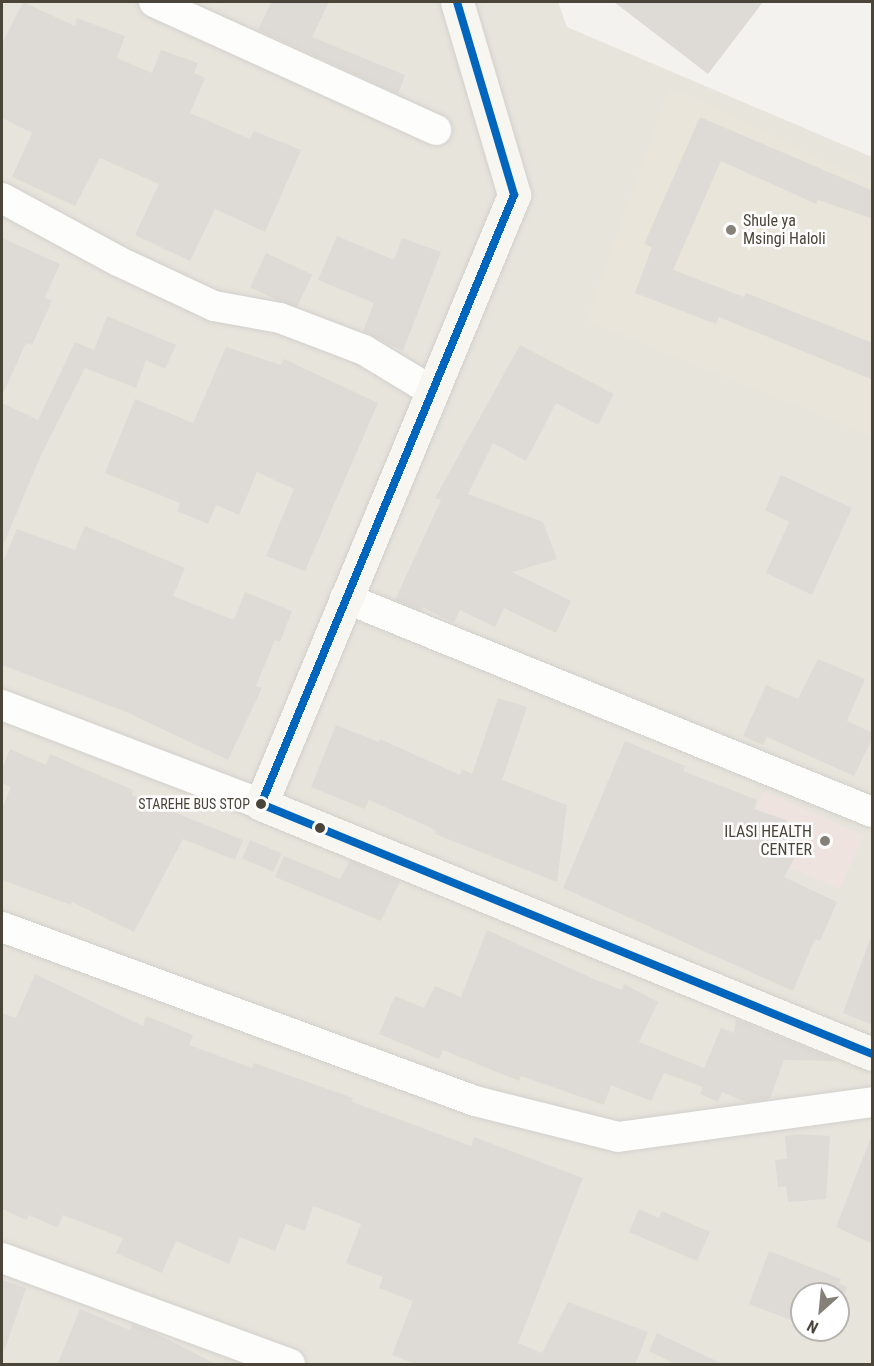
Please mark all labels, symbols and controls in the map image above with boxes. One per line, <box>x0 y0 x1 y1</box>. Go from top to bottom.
place label: Shule ya Msingi Haloli <box>743 211 826 249</box>
marker: Shule ya Msingi Haloli <box>724 223 738 237</box>
place label: STAREHE BUS STOP <box>138 796 250 812</box>
marker: STAREHE BUS STOP <box>255 798 267 810</box>
unlabelled marker <box>314 822 326 834</box>
place label: ILASI HEALTH CENTER <box>724 822 812 860</box>
marker: ILASI HEALTH CENTER <box>816 832 834 850</box>
north arrow <box>790 1282 850 1342</box>
text: N <box>804 1316 821 1337</box>

